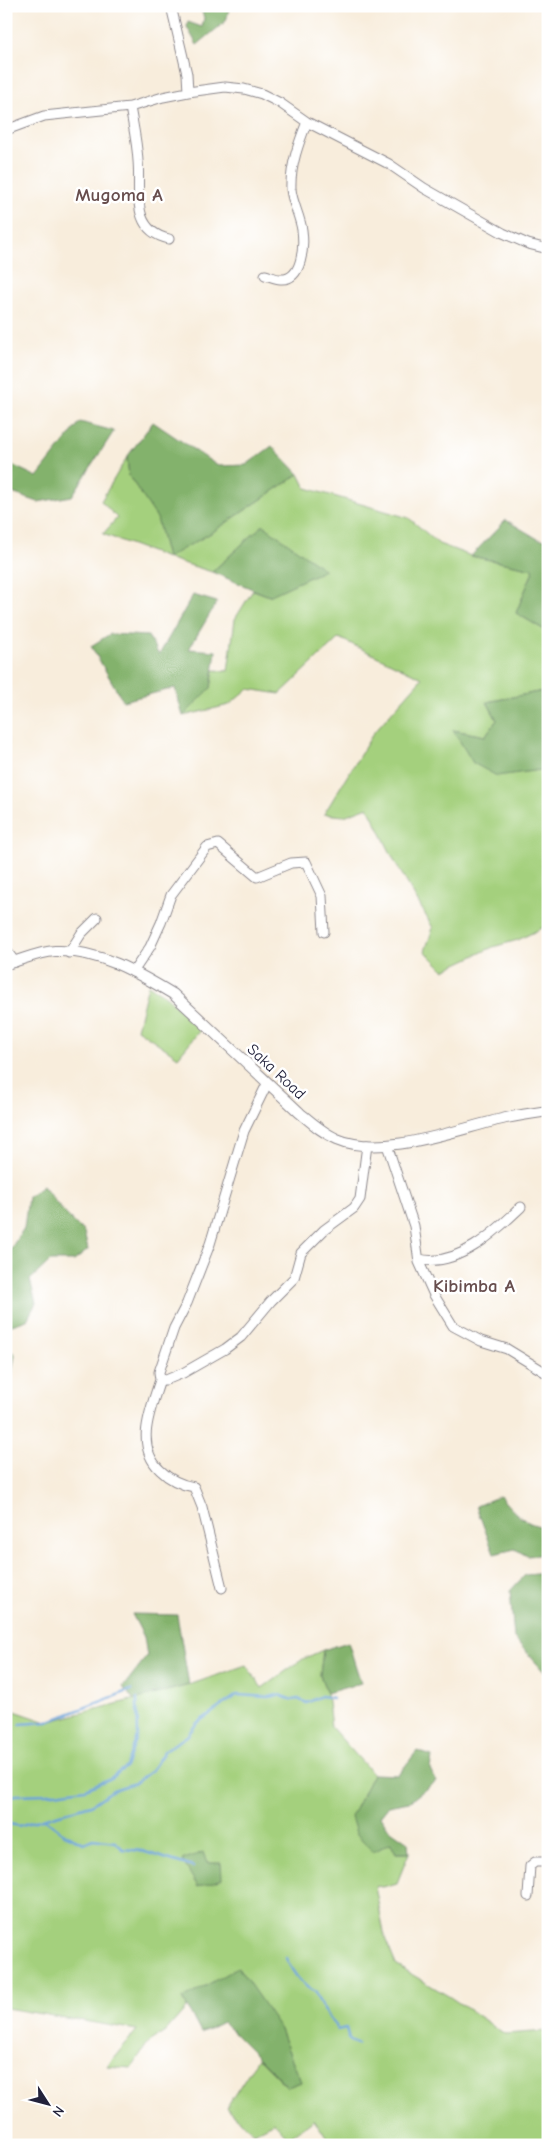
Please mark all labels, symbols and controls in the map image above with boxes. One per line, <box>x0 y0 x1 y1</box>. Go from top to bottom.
district label: Mugoma A <box>75 184 163 206</box>
street label: Saka Road <box>244 1040 309 1103</box>
district label: Kibimba A <box>433 1275 515 1297</box>
north arrow <box>22 2078 72 2128</box>
text: N <box>49 2103 68 2120</box>

